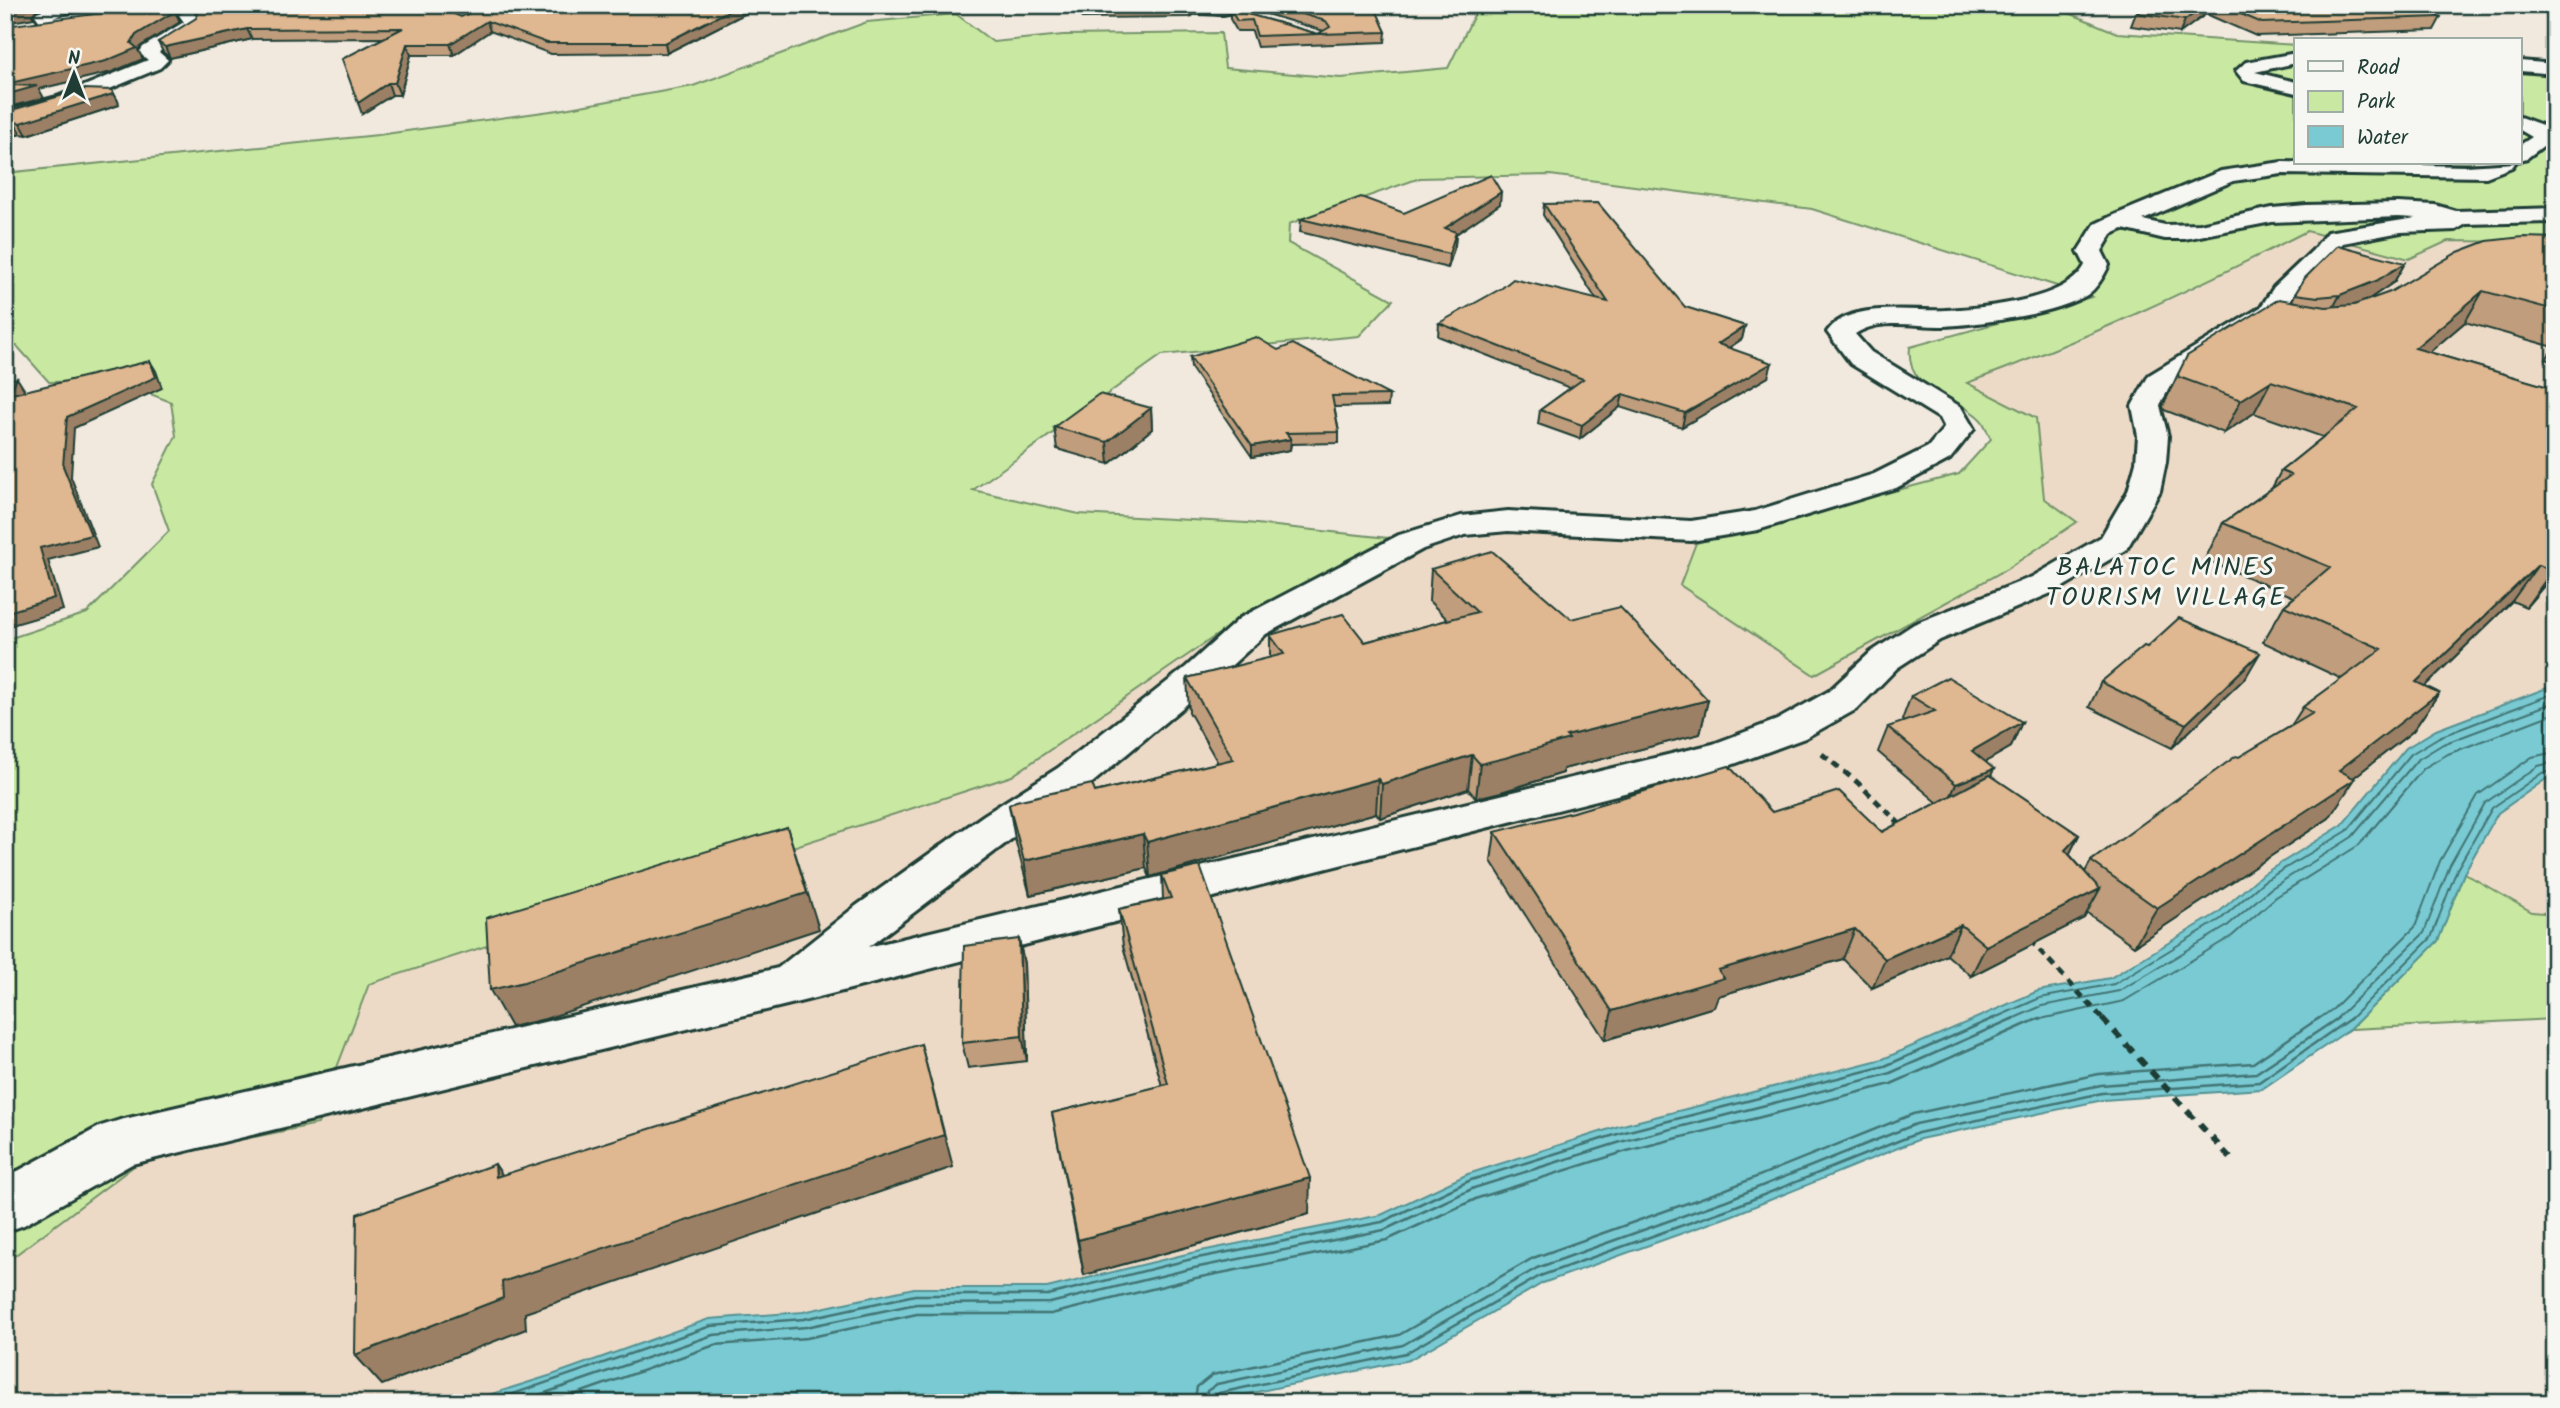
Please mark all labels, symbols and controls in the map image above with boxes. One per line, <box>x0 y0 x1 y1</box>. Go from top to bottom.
north arrow <box>38 38 108 108</box>
legend <box>2294 38 2522 164</box>
text: N <box>68 44 80 74</box>
text: Road <box>2357 52 2400 85</box>
text: Park <box>2357 86 2395 119</box>
text: Water <box>2357 122 2409 155</box>
district label: BALATOC MINES TOURISM VILLAGE <box>2046 547 2286 619</box>

